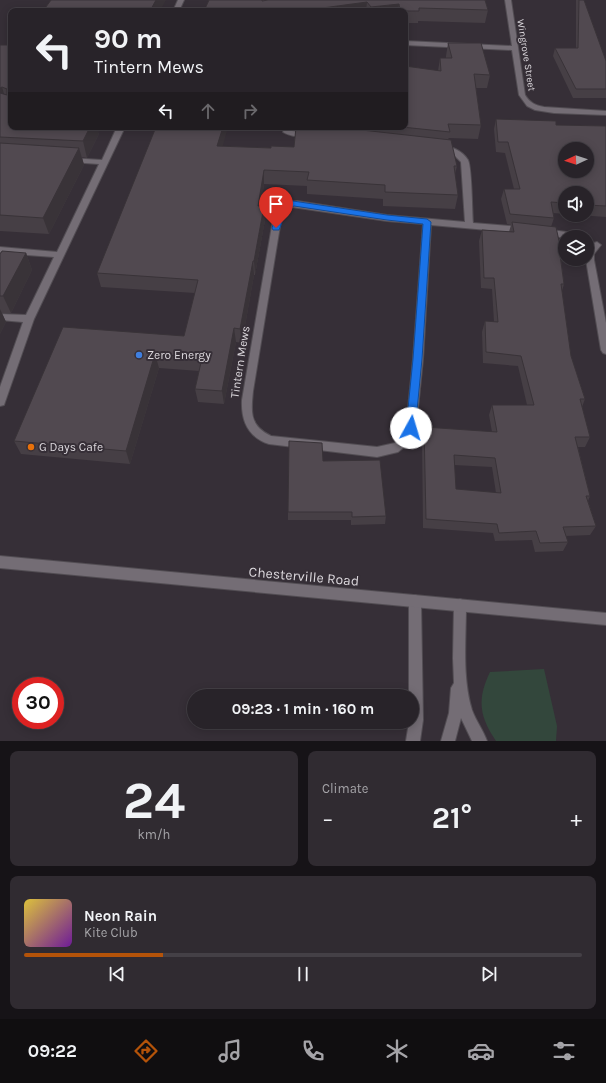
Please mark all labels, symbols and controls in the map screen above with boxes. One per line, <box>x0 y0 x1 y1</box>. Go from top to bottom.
street label: Wingrove Street <box>514 18 538 92</box>
text: 90 m <box>94 22 162 55</box>
icon: left <box>28 24 80 76</box>
text: Tintern Mews <box>94 56 204 78</box>
icon: left <box>155 100 177 122</box>
icon: ahead <box>197 100 219 122</box>
icon: right <box>239 100 261 122</box>
north arrow <box>558 142 594 178</box>
map controls <box>558 142 594 266</box>
button: sound <box>558 186 594 222</box>
pin <box>259 187 293 228</box>
icon: arrive <box>265 193 287 215</box>
button: layers <box>558 230 594 266</box>
street label: Tintern Mews <box>227 325 253 399</box>
place label: Zero Energy <box>147 348 211 362</box>
marker: Zero Energy <box>134 350 144 360</box>
position arrow <box>390 407 432 449</box>
place label: G Days Cafe <box>39 440 103 454</box>
marker: G Days Cafe <box>26 442 36 452</box>
street label: Chesterville Road <box>248 563 360 590</box>
speed limit sign: 30 <box>12 677 64 729</box>
text: 09:23 · 1 min · 160 m <box>232 700 374 718</box>
text: 24 <box>123 770 185 831</box>
text: Climate <box>322 781 368 796</box>
text: 21° <box>432 800 472 836</box>
text: − <box>322 806 334 832</box>
text: + <box>570 806 582 832</box>
text: km/h <box>138 827 170 842</box>
text: Neon Rain <box>84 907 157 925</box>
text: Kite Club <box>84 925 138 940</box>
icon: previous <box>106 963 128 985</box>
icon: pause <box>292 963 314 985</box>
icon: next <box>478 963 500 985</box>
icon: directions <box>132 1037 160 1065</box>
icon: music <box>216 1037 244 1065</box>
icon: phone <box>299 1037 327 1065</box>
icon: climate <box>383 1037 411 1065</box>
icon: car <box>467 1037 495 1065</box>
icon: filters <box>550 1037 578 1065</box>
text: 09:22 <box>28 1040 77 1062</box>

